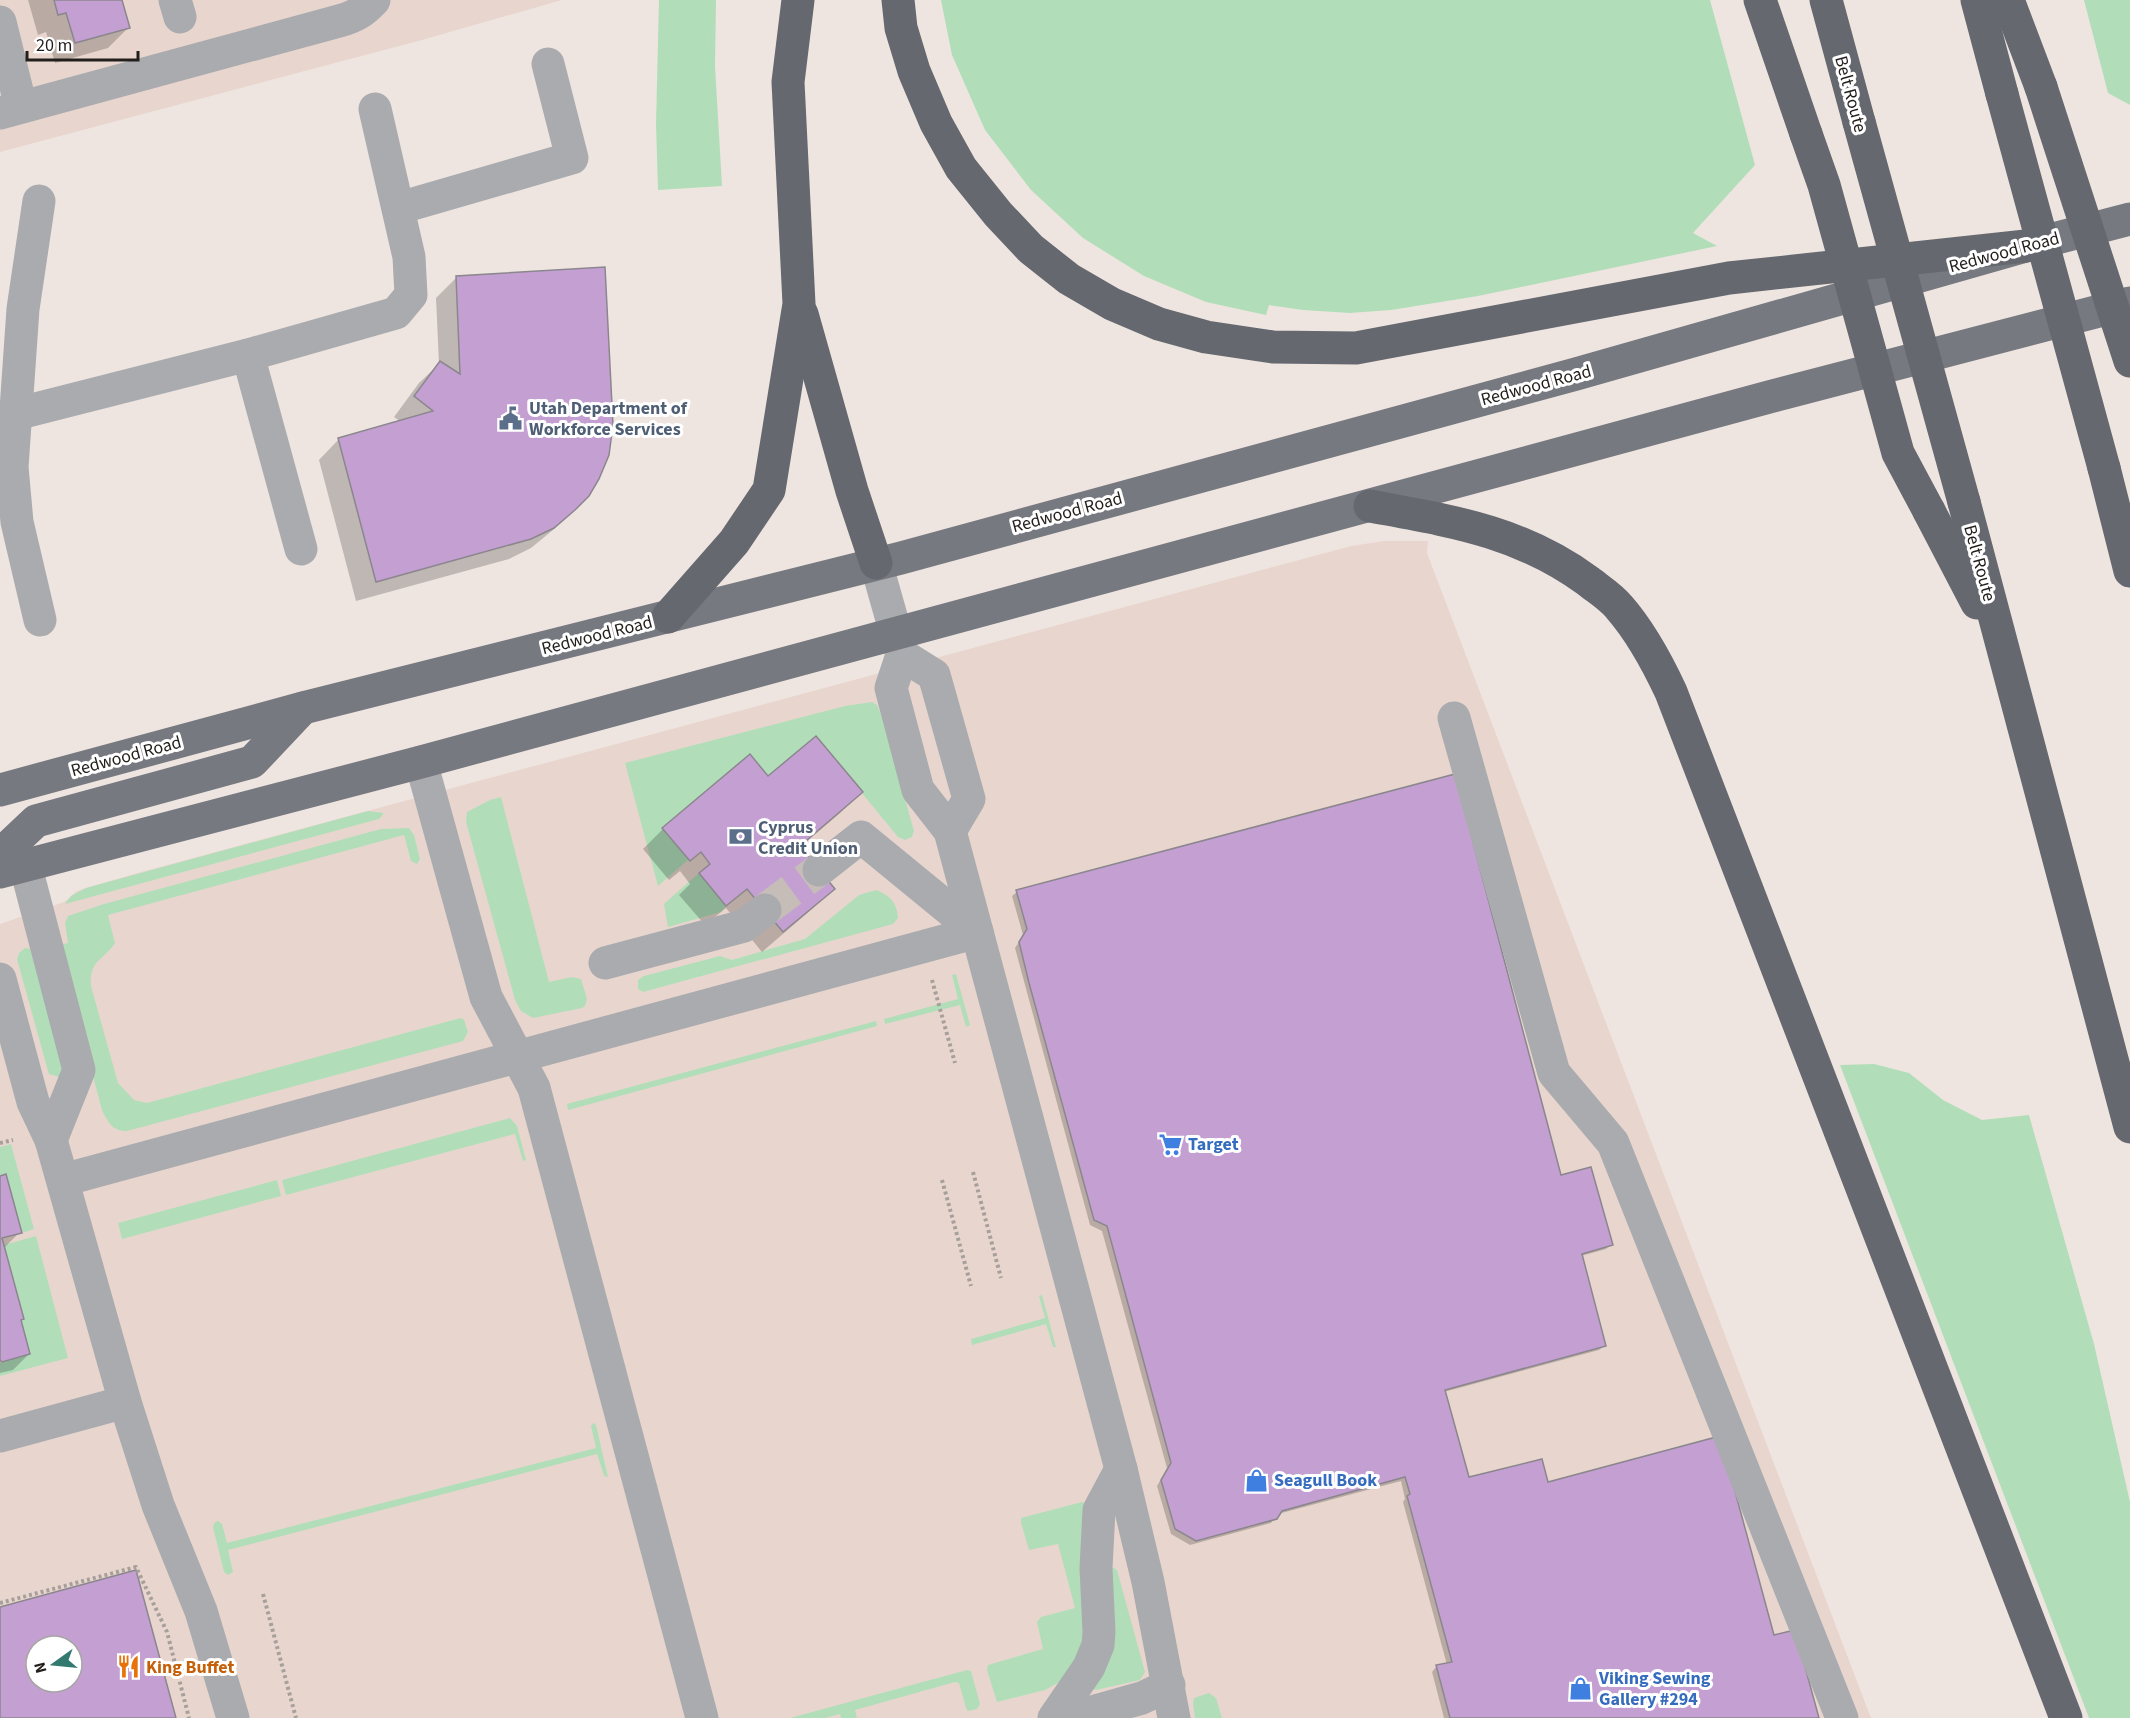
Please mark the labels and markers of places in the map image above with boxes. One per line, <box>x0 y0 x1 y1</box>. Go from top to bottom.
place label: Utah Department of Workforce Services <box>529 396 688 442</box>
public building icon: Utah Department of Workforce Services <box>498 405 524 431</box>
place label: Cyprus Credit Union <box>758 815 858 861</box>
bank icon: Cyprus Credit Union <box>727 824 753 850</box>
supermarket icon: Target <box>1157 1131 1183 1157</box>
place label: Target <box>1188 1132 1239 1157</box>
shop icon: Seagull Book <box>1243 1467 1269 1493</box>
place label: Seagull Book <box>1274 1468 1377 1493</box>
restaurant icon: King Buffet <box>115 1654 141 1680</box>
place label: King Buffet <box>146 1655 234 1680</box>
place label: Viking Sewing Gallery #294 <box>1598 1666 1711 1712</box>
shop icon: Viking Sewing Gallery #294 <box>1568 1675 1594 1701</box>

